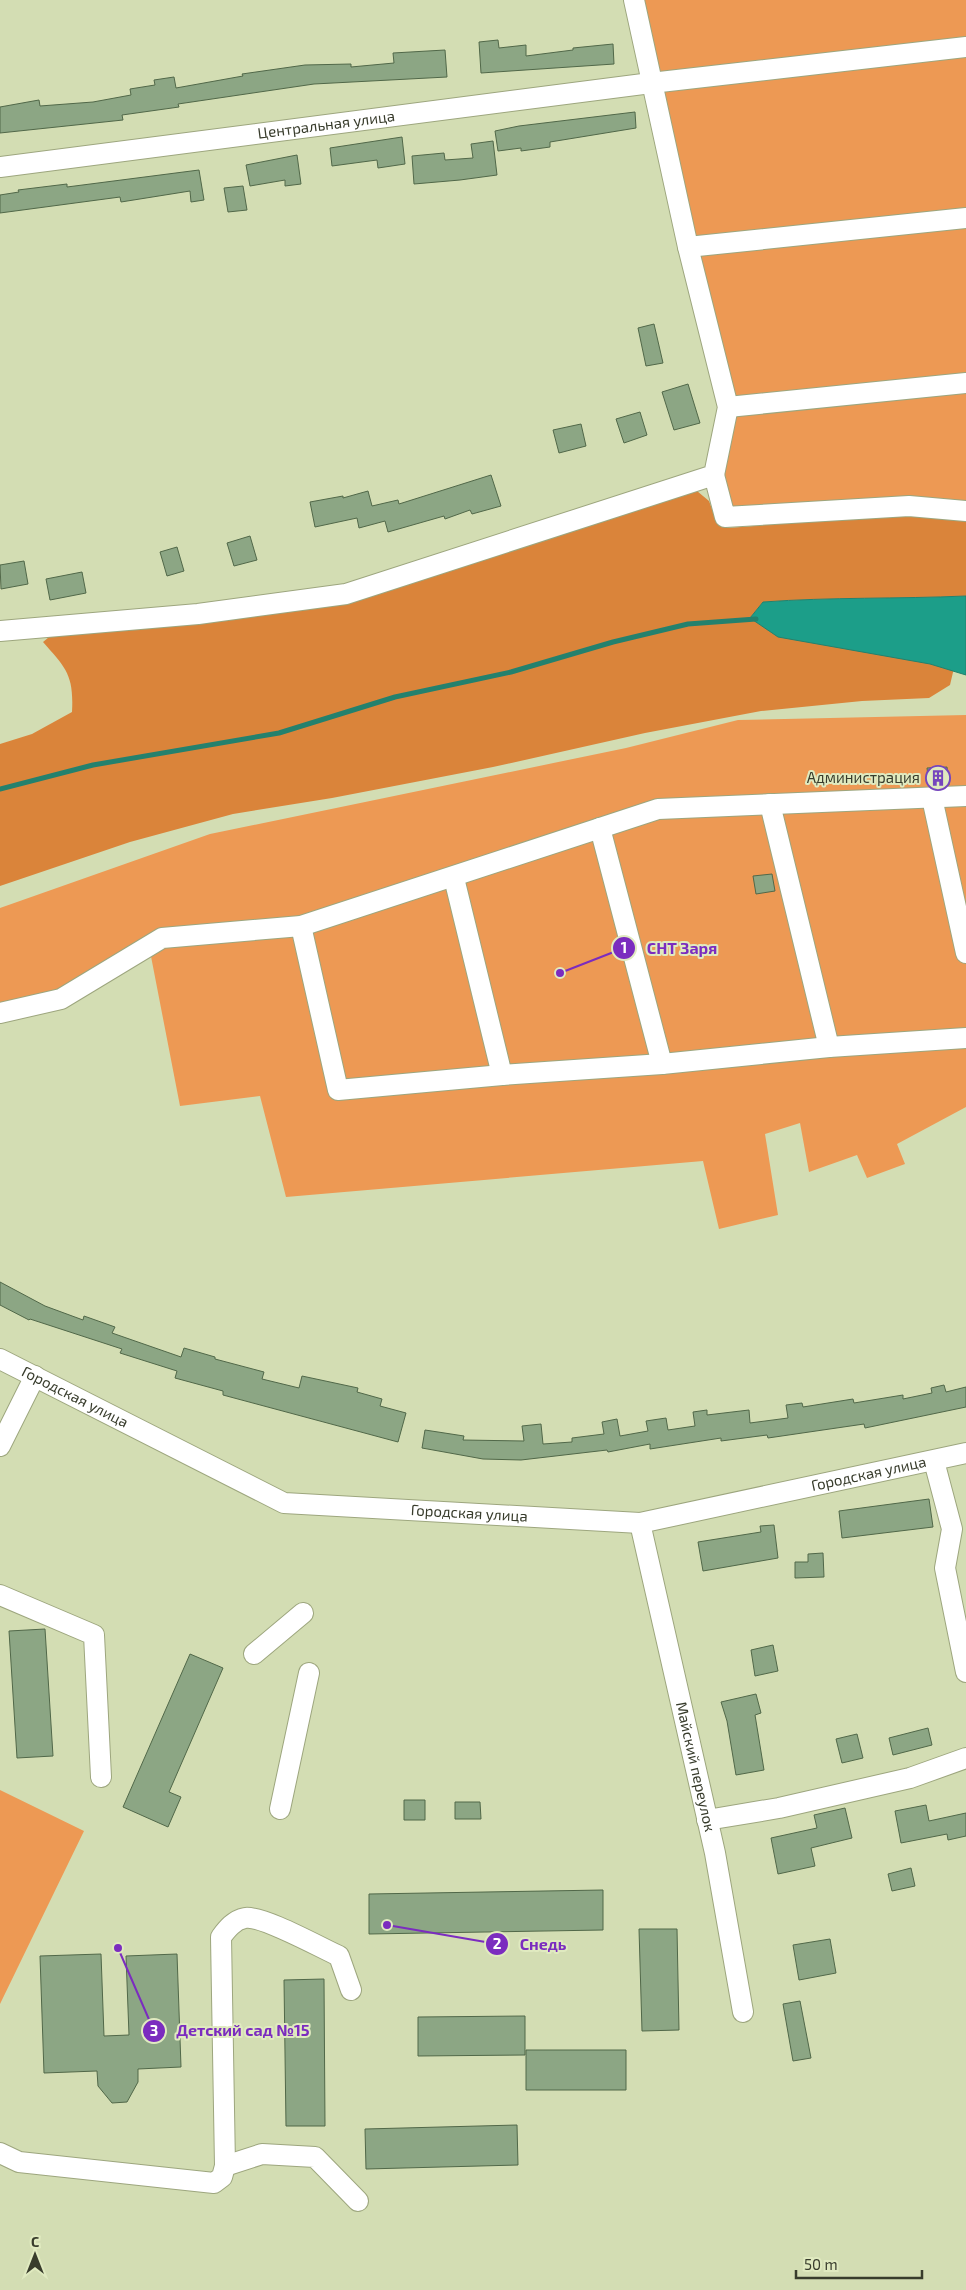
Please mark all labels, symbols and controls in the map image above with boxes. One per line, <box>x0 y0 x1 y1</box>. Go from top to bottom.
street label: Центральная улица <box>256 106 396 142</box>
building icon: Администрация <box>925 765 951 791</box>
place label: Администрация <box>807 768 920 786</box>
callout: СНТ Заря <box>611 933 727 964</box>
text: 1 <box>621 938 627 956</box>
text: СНТ Заря <box>647 938 717 957</box>
street label: Городская улица <box>19 1362 132 1431</box>
street label: Городская улица <box>809 1452 928 1494</box>
street label: Городская улица <box>410 1500 528 1525</box>
street label: Майский переулок <box>673 1700 720 1833</box>
callout: Снедь <box>485 1929 576 1960</box>
text: 2 <box>493 1934 502 1952</box>
text: Снедь <box>520 1934 567 1953</box>
callout: Детский сад №15 <box>141 2015 320 2046</box>
text: Детский сад №15 <box>176 2020 310 2039</box>
text: 3 <box>150 2021 158 2039</box>
north arrow <box>10 2230 60 2280</box>
text: С <box>31 2233 39 2250</box>
scale bar <box>796 2248 922 2280</box>
text: 50 m <box>804 2255 838 2273</box>

